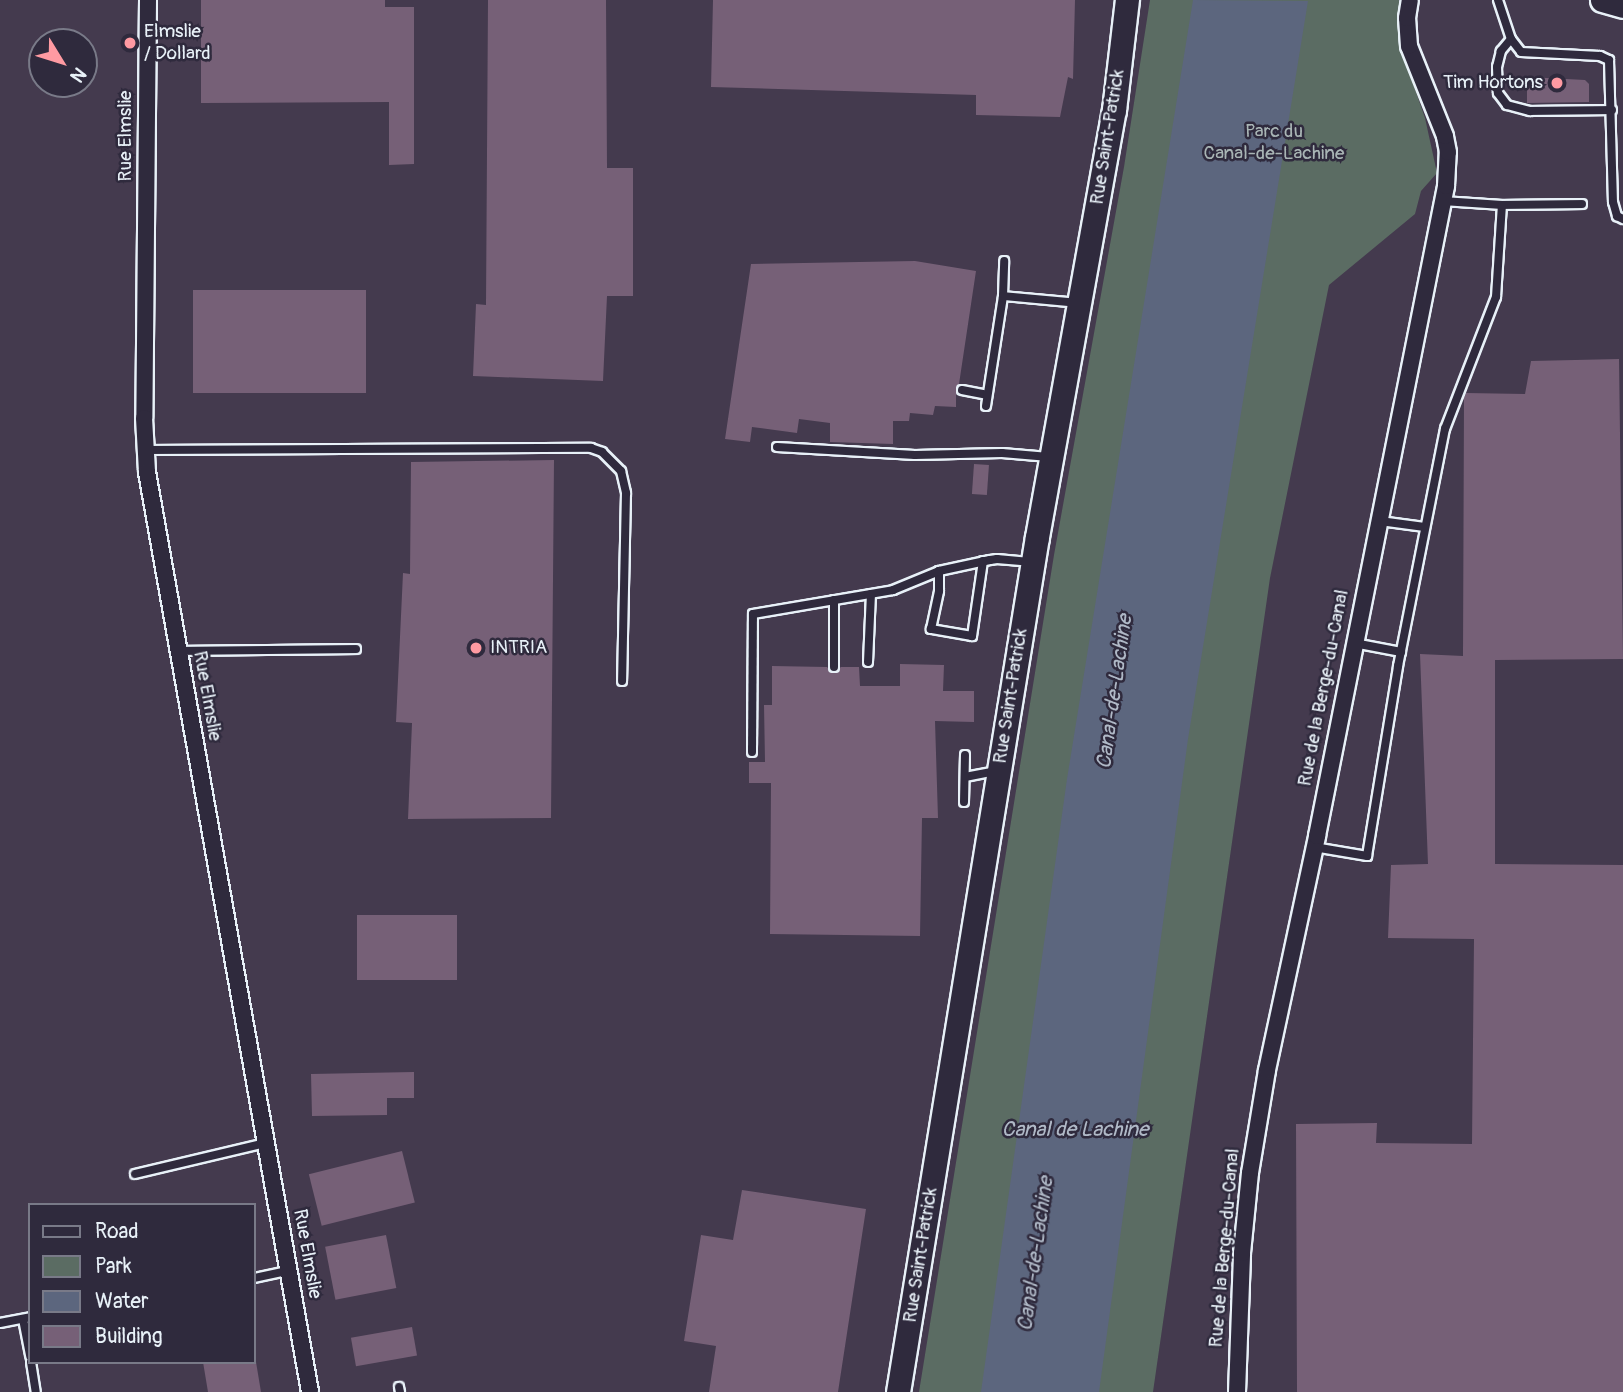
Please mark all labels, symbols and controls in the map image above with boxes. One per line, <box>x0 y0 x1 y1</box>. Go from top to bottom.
place label: Elmslie / Dollard <box>144 21 211 65</box>
north arrow <box>28 28 98 98</box>
marker: Elmslie / Dollard <box>122 35 138 51</box>
text: N <box>65 62 91 87</box>
street label: Rue Saint-Patrick <box>1086 68 1130 206</box>
place label: Tim Hortons <box>1443 72 1543 94</box>
marker: Tim Hortons <box>1549 75 1565 91</box>
street label: Rue Elmslie <box>115 91 137 181</box>
park label: Parc du Canal-de-Lachine <box>1204 121 1344 165</box>
street label: Rue de la Berge-du-Canal <box>1294 588 1354 788</box>
water label: Canal-de-Lachine <box>1092 613 1138 771</box>
street label: Rue Saint-Patrick <box>989 627 1033 765</box>
place label: INTRIA <box>490 637 547 659</box>
marker: INTRIA <box>468 640 484 656</box>
street label: Rue Elmslie <box>188 649 226 743</box>
water label: Canal de Lachine <box>1002 1117 1148 1143</box>
street label: Rue de la Berge-du-Canal <box>1205 1148 1245 1348</box>
water label: Canal-de-Lachine <box>1013 1175 1059 1333</box>
street label: Rue Saint-Patrick <box>899 1186 943 1324</box>
legend <box>28 1203 256 1364</box>
street label: Rue Elmslie <box>288 1207 326 1301</box>
text: Road <box>95 1218 139 1245</box>
text: Park <box>95 1253 132 1280</box>
text: Water <box>95 1288 148 1315</box>
text: Building <box>95 1323 162 1350</box>

